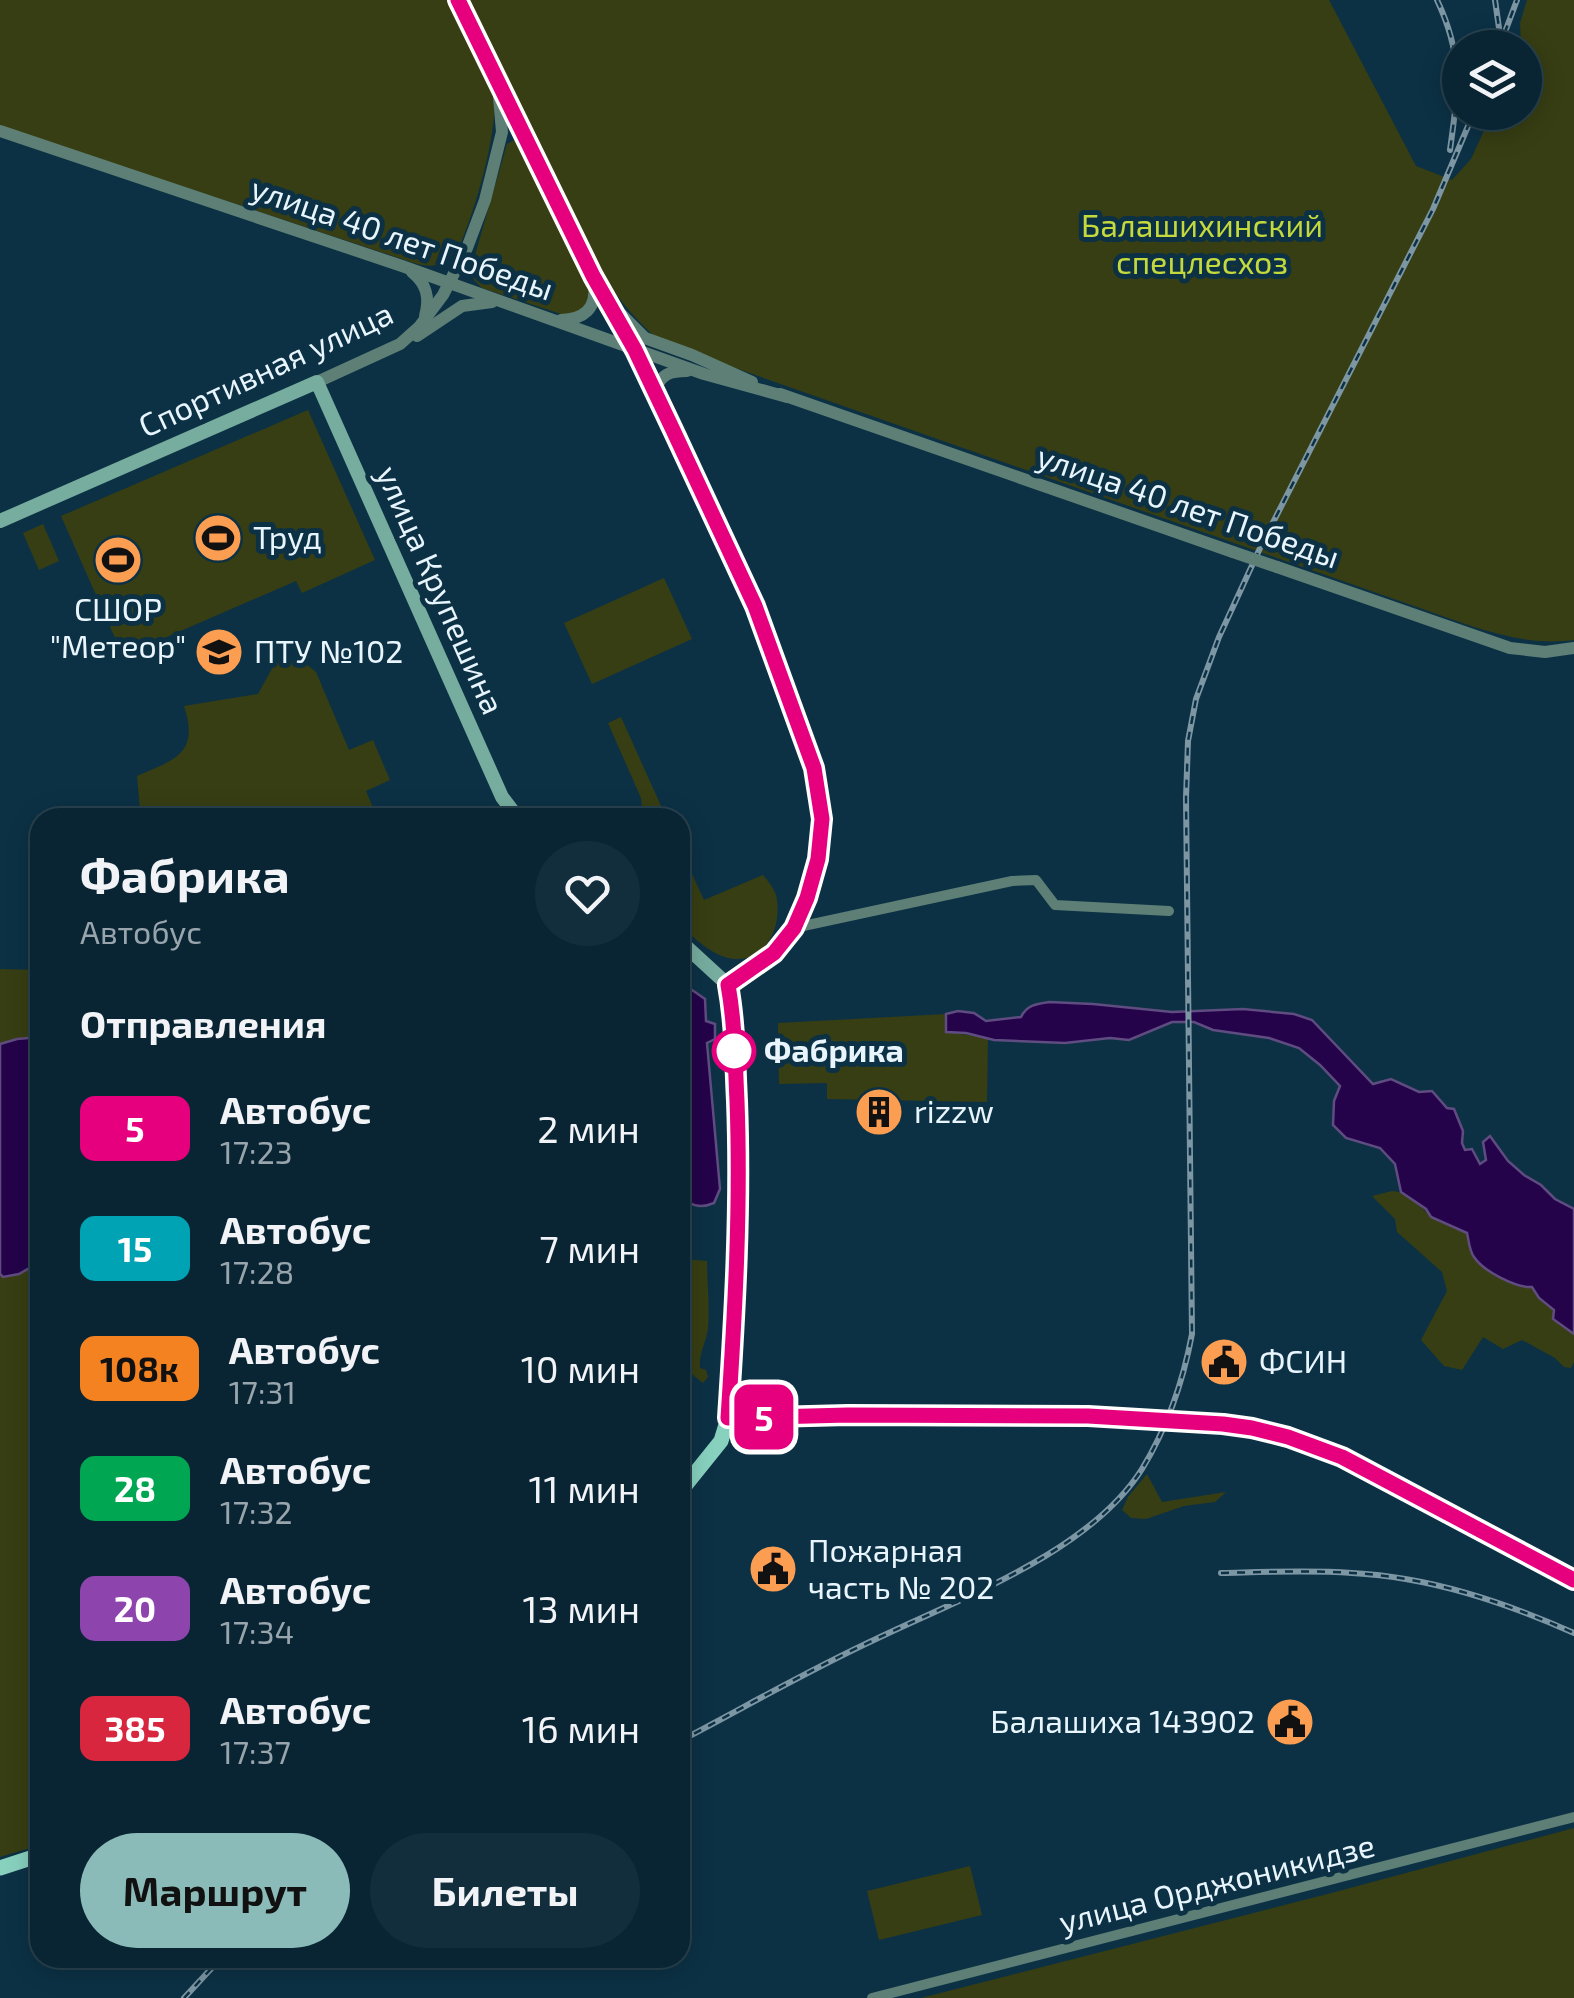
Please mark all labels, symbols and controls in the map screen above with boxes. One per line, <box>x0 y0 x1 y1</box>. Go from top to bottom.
map controls <box>1442 30 1542 130</box>
button: layers <box>1442 30 1542 130</box>
street label: улица 40 лет Победы <box>246 168 559 308</box>
park label: Балашихинский спецлесхоз <box>1081 205 1323 280</box>
street label: Спортивная улица <box>132 293 399 445</box>
street label: улица 40 лет Победы <box>1032 436 1345 576</box>
street label: улица Крупешина <box>369 459 514 720</box>
sports icon: Труд <box>192 512 244 564</box>
place label: Труд <box>253 517 322 556</box>
sports icon: СШОР "Метеор" <box>92 534 144 586</box>
place label: СШОР "Метеор" <box>50 589 186 664</box>
school or university icon: ПТУ №102 <box>193 626 245 678</box>
place label: ПТУ №102 <box>254 631 403 669</box>
button: heart <box>535 841 640 946</box>
text: Фабрика <box>80 845 290 903</box>
text: Автобус <box>80 912 202 950</box>
text: Отправления <box>80 1000 327 1046</box>
marker: Фабрика <box>713 1030 755 1072</box>
place label: Фабрика <box>764 1030 904 1068</box>
text: Автобус <box>220 1086 371 1132</box>
building icon: rizzw <box>853 1086 905 1138</box>
place label: rizzw <box>914 1091 994 1129</box>
text: 2 мин <box>537 1105 640 1151</box>
text: 5 <box>125 1107 145 1149</box>
text: 17:23 <box>220 1132 292 1170</box>
text: Автобус <box>220 1206 371 1252</box>
text: 7 мин <box>539 1225 640 1271</box>
text: 15 <box>118 1227 152 1269</box>
text: 17:28 <box>220 1252 294 1290</box>
text: Автобус <box>229 1326 380 1372</box>
public building icon: ФСИН <box>1198 1336 1250 1388</box>
place label: ФСИН <box>1259 1341 1347 1379</box>
text: 10 мин <box>521 1345 640 1391</box>
text: 108к <box>100 1347 179 1389</box>
text: 17:31 <box>229 1372 296 1410</box>
line badge: 5 <box>732 1384 796 1450</box>
text: 5 <box>754 1396 774 1438</box>
text: Автобус <box>220 1446 371 1492</box>
text: 11 мин <box>528 1465 640 1511</box>
text: 28 <box>114 1467 156 1509</box>
text: 17:32 <box>220 1492 292 1530</box>
place label: Пожарная часть № 202 <box>808 1530 994 1605</box>
public building icon: Пожарная часть № 202 <box>747 1543 799 1595</box>
text: Автобус <box>220 1566 371 1612</box>
text: 13 мин <box>522 1585 640 1631</box>
text: 20 <box>114 1587 156 1629</box>
text: 17:34 <box>220 1612 294 1650</box>
text: Автобус <box>220 1686 371 1732</box>
public building icon: Балашиха 143902 <box>1264 1696 1316 1748</box>
place label: Балашиха 143902 <box>990 1701 1255 1739</box>
text: 16 мин <box>522 1705 640 1751</box>
text: 385 <box>105 1707 165 1749</box>
text: 17:37 <box>220 1732 291 1770</box>
street label: улица Орджоникидзе <box>1055 1824 1379 1941</box>
button: Маршрут <box>80 1833 350 1948</box>
button: Билеты <box>370 1833 640 1948</box>

